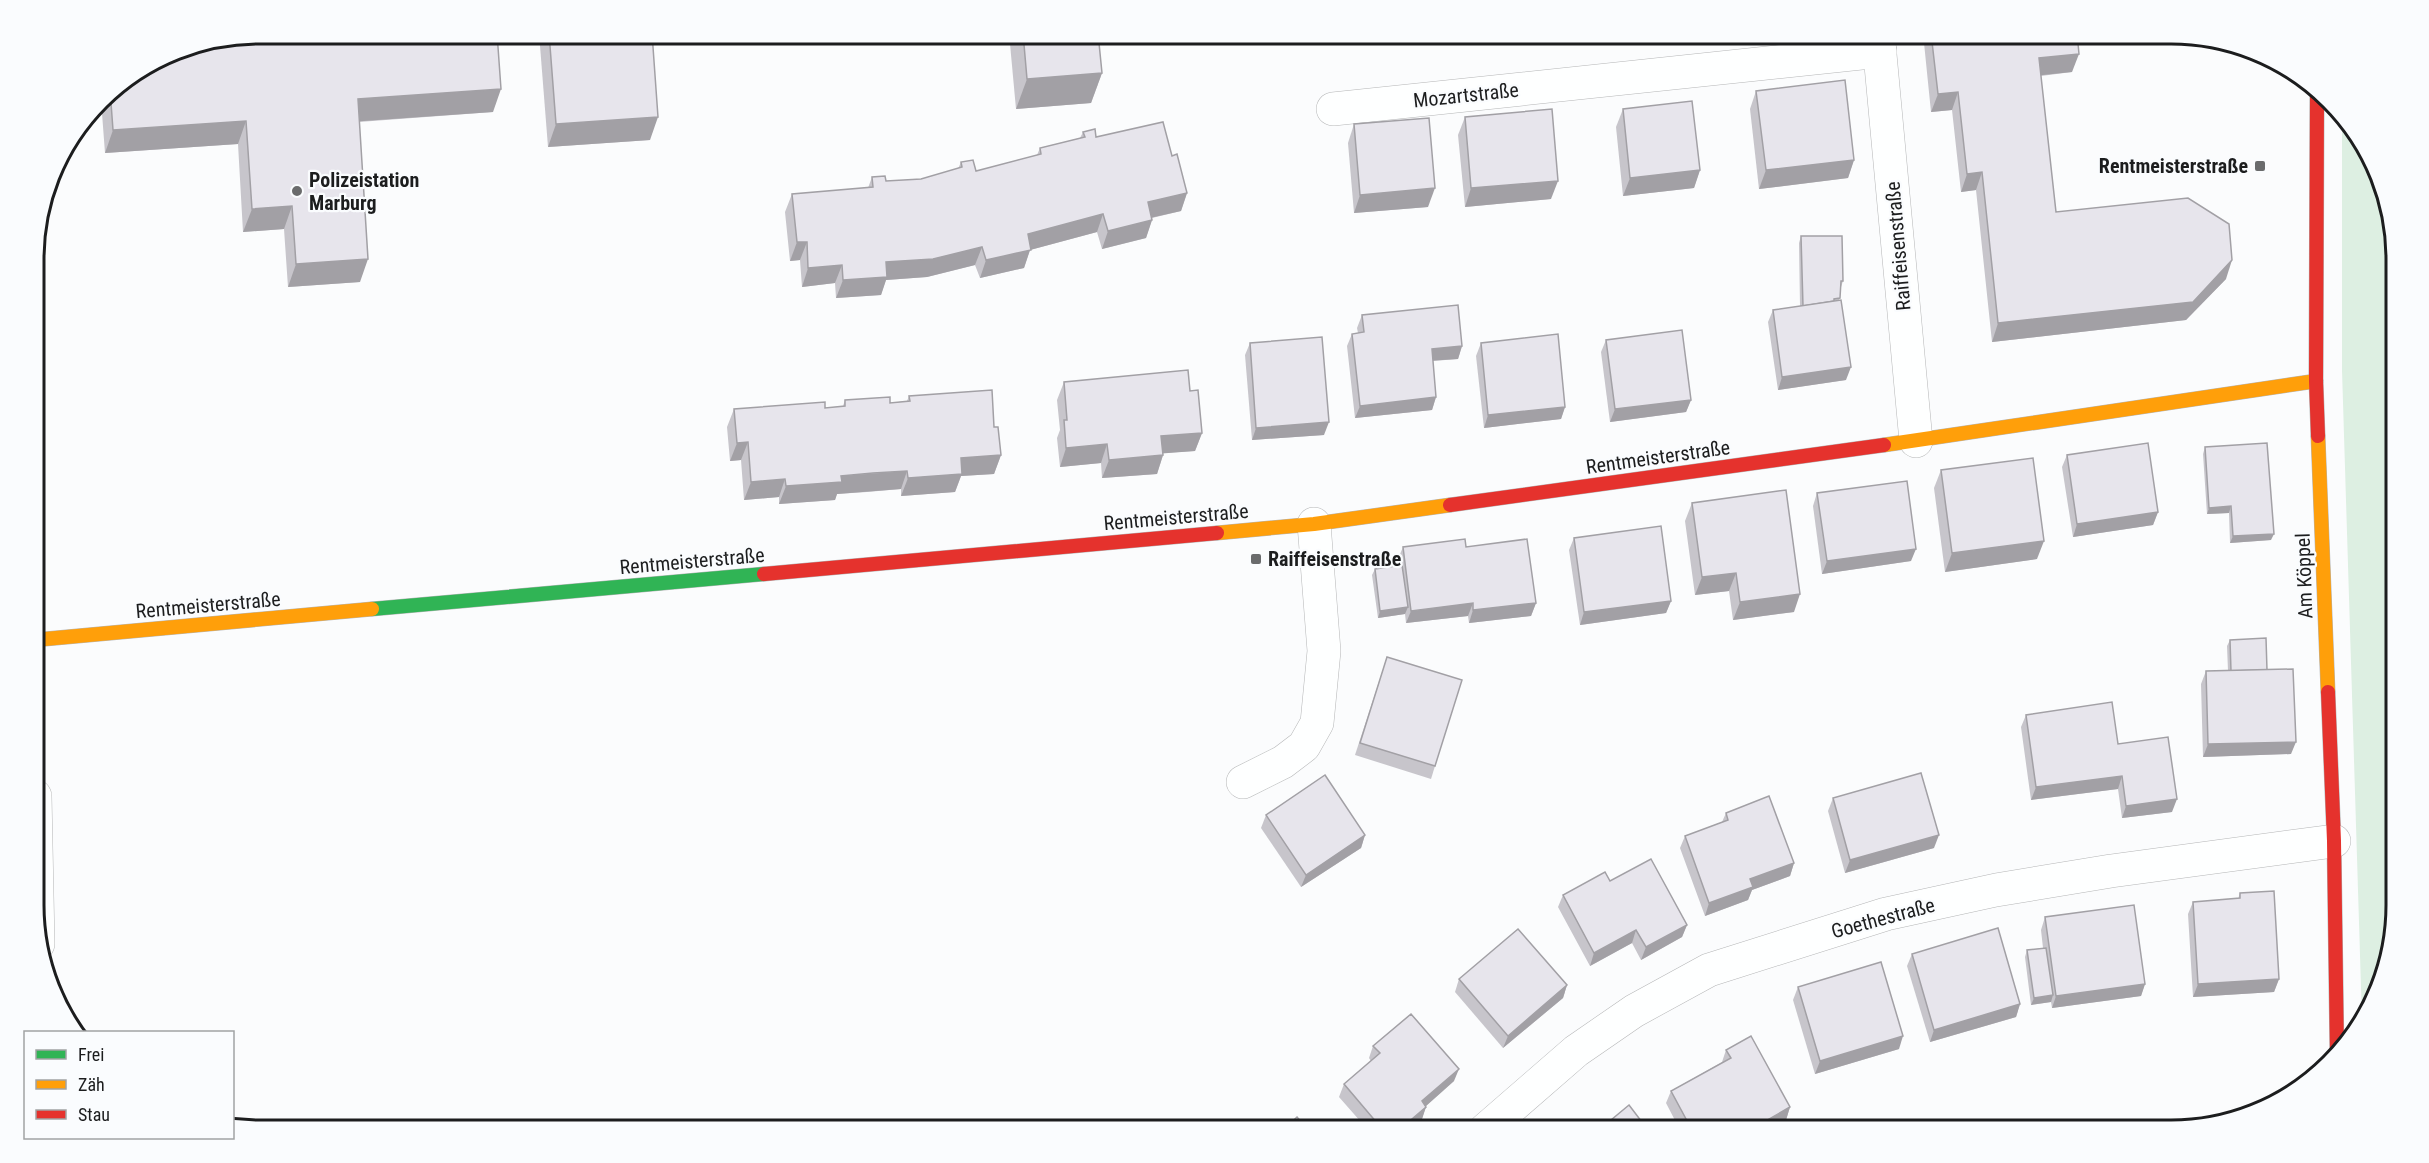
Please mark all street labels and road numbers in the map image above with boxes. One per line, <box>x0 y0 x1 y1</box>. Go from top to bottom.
street label: Mozartstraße <box>1412 78 1520 112</box>
street label: Raiffeisenstraße <box>1880 180 1916 312</box>
street label: Rentmeisterstraße <box>1584 435 1732 479</box>
street label: Rentmeisterstraße <box>1103 499 1249 535</box>
street label: Am Köppel <box>2291 533 2317 619</box>
street label: Rentmeisterstraße <box>619 543 765 579</box>
street label: Rentmeisterstraße <box>135 587 281 623</box>
street label: Goethestraße <box>1829 893 1937 943</box>

